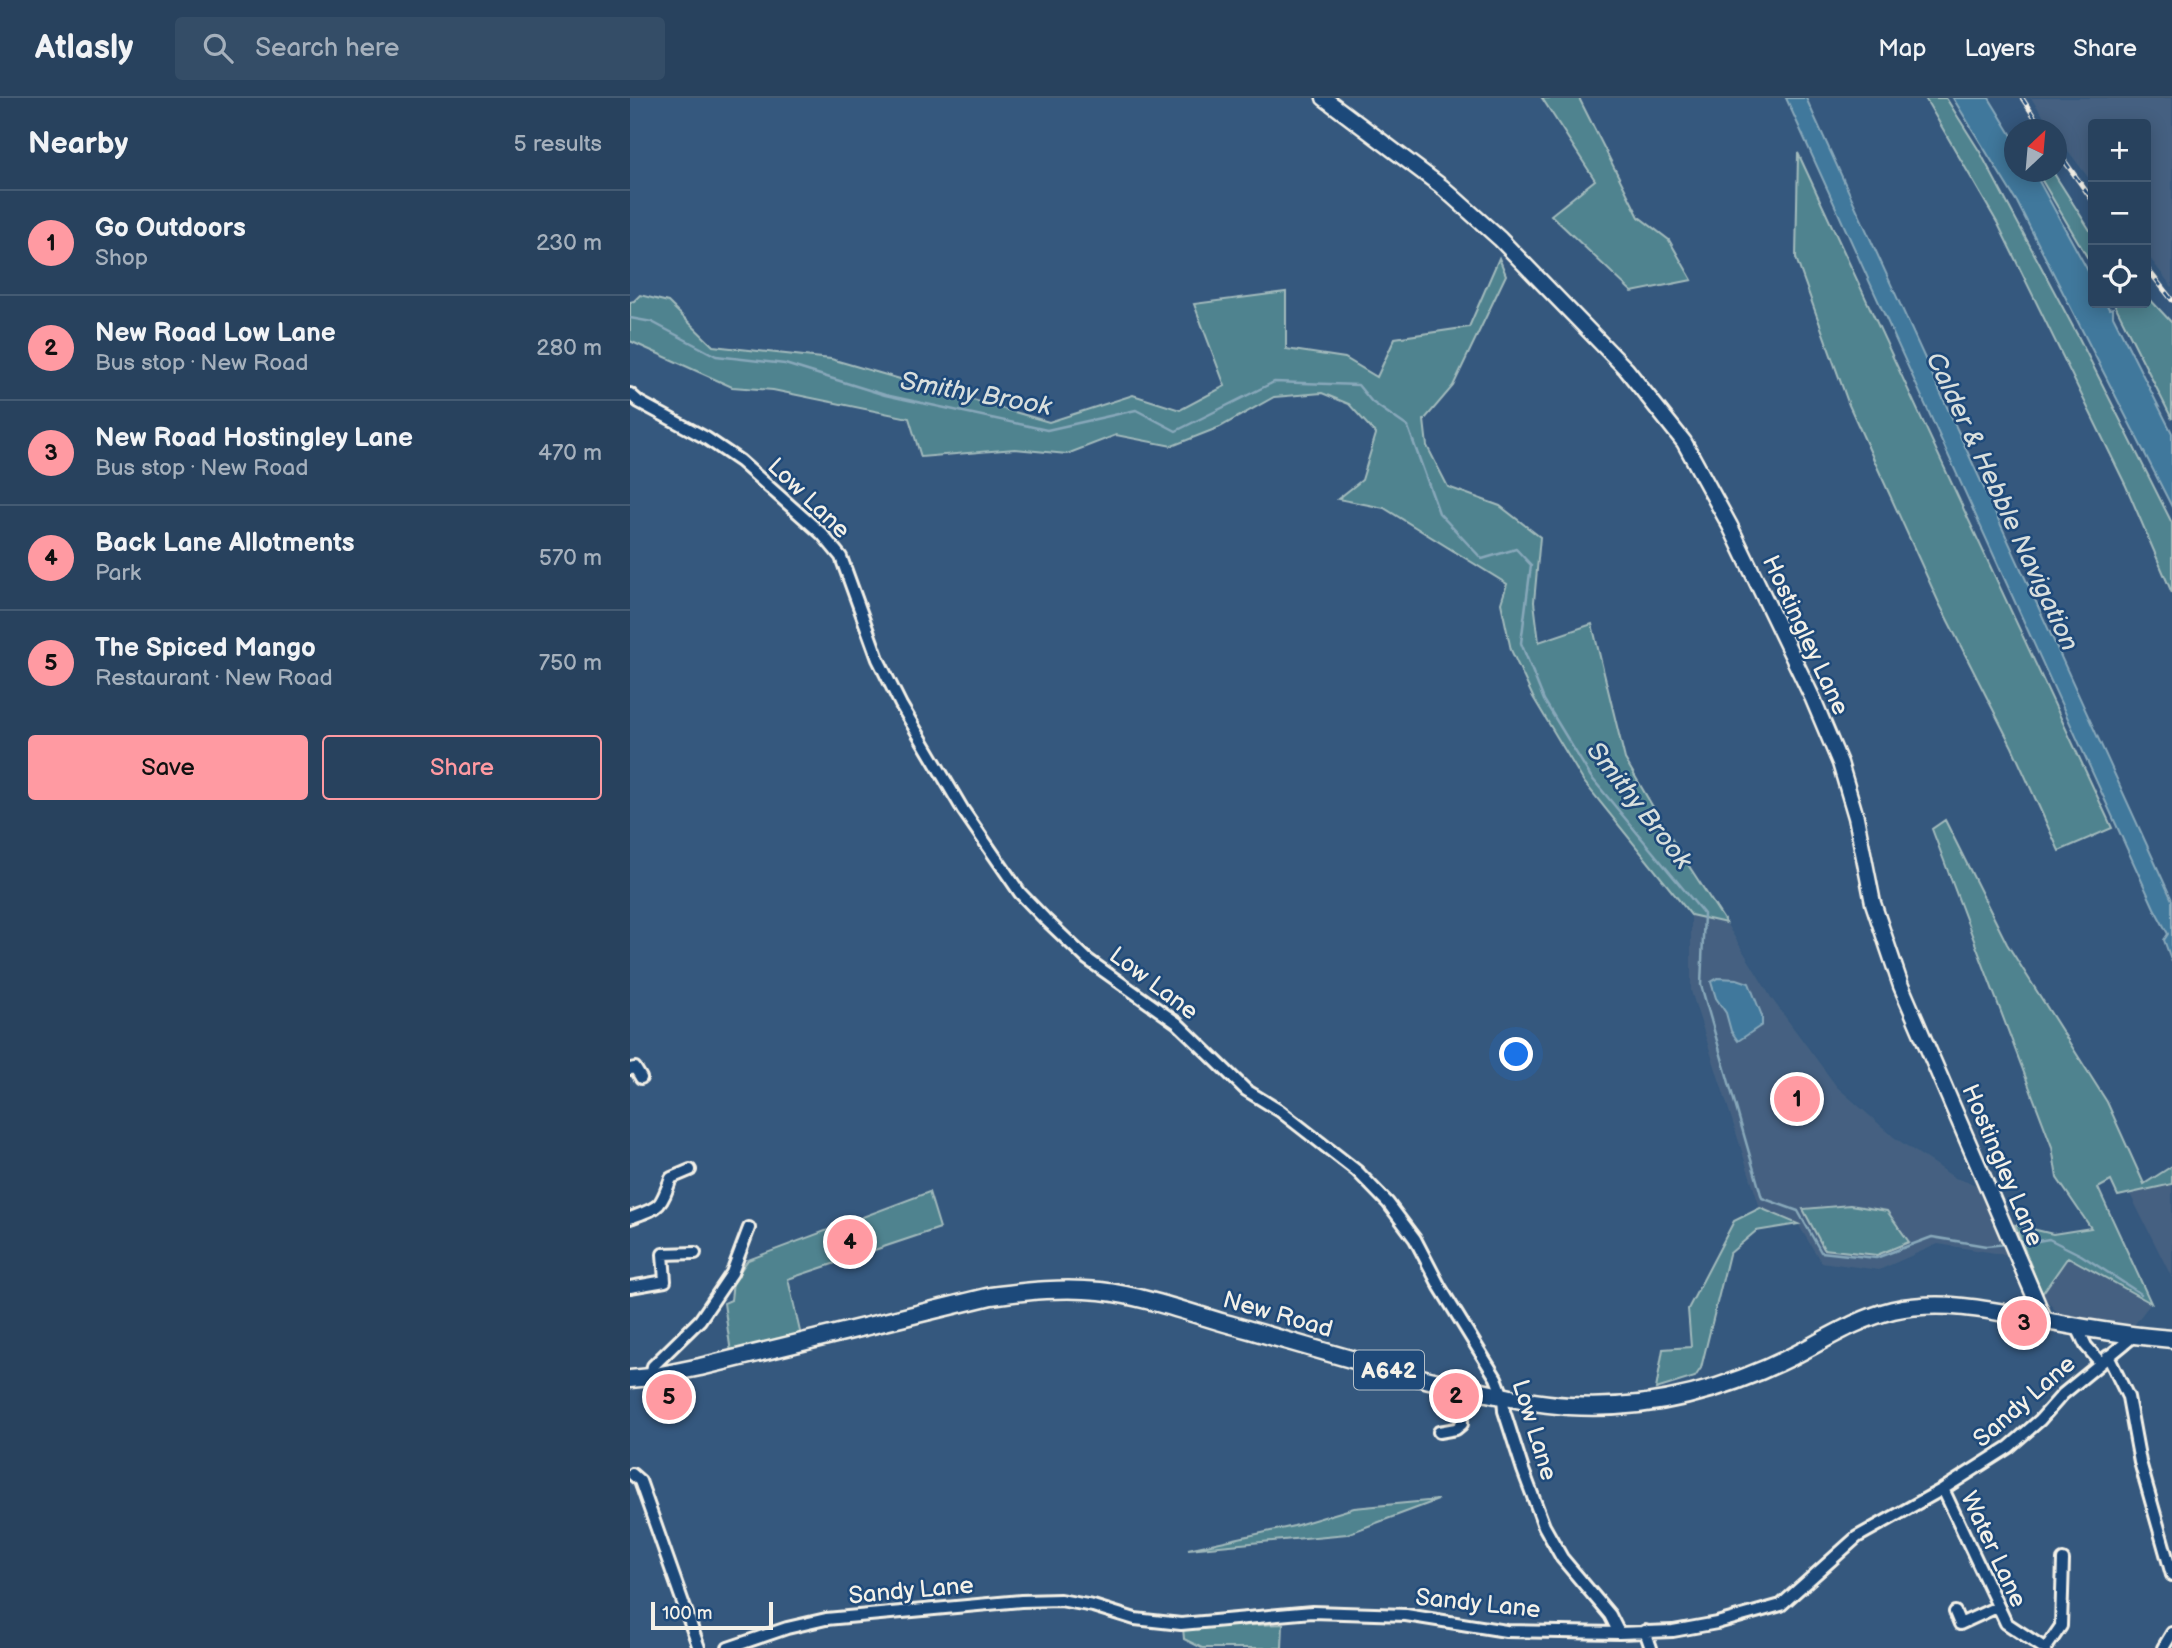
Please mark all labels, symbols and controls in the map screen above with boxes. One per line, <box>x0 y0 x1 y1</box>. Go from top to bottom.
search box <box>175 17 665 80</box>
text: Atlasly <box>35 28 133 68</box>
icon: search <box>199 29 237 67</box>
text: Search here <box>255 33 399 64</box>
text: Map <box>1878 34 1926 63</box>
text: Layers <box>1964 34 2035 63</box>
text: Share <box>2073 34 2137 63</box>
north arrow <box>2004 119 2067 182</box>
map controls <box>2088 119 2151 308</box>
button: + <box>2088 119 2151 182</box>
text: Nearby <box>28 126 128 162</box>
text: 5 results <box>514 130 602 158</box>
button: − <box>2088 182 2151 245</box>
text: Go Outdoors <box>95 213 246 244</box>
text: 1 <box>46 229 56 257</box>
text: 230 m <box>536 229 602 257</box>
text: Shop <box>95 244 148 272</box>
button: locate <box>2088 245 2151 308</box>
text: New Road Low Lane <box>95 318 336 349</box>
text: 2 <box>44 334 58 362</box>
text: 280 m <box>536 334 602 362</box>
water label: Calder & Hebble Navigation <box>1919 347 2085 656</box>
text: Bus stop · New Road <box>95 349 309 377</box>
water label: Smithy Brook <box>898 366 1055 423</box>
text: New Road Hostingley Lane <box>95 423 413 454</box>
text: 3 <box>44 439 58 467</box>
text: 470 m <box>538 439 602 467</box>
street label: Low Lane <box>761 452 856 545</box>
text: Bus stop · New Road <box>95 454 309 482</box>
text: Back Lane Allotments <box>95 528 355 559</box>
text: 4 <box>44 544 58 572</box>
text: 570 m <box>539 544 602 572</box>
street label: Hostingley Lane <box>1756 551 1855 720</box>
text: Park <box>95 559 141 587</box>
text: The Spiced Mango <box>95 633 316 664</box>
text: 5 <box>44 649 58 677</box>
text: 750 m <box>539 649 602 677</box>
text: Restaurant · New Road <box>95 664 333 692</box>
button: Save <box>28 735 308 800</box>
button: Share <box>322 735 602 800</box>
water label: Smithy Brook <box>1579 736 1699 877</box>
street label: Low Lane <box>1104 941 1204 1026</box>
your location <box>1499 1037 1533 1071</box>
pin: 1 <box>1774 1073 1820 1125</box>
street label: Hostingley Lane <box>1955 1080 2050 1250</box>
pin: 4 <box>827 1216 873 1268</box>
street label: New Road <box>1220 1285 1336 1344</box>
pin: 3 <box>2001 1297 2047 1349</box>
street label: Sandy Lane <box>1967 1349 2081 1454</box>
road number: A642 <box>1354 1350 1424 1390</box>
pin: 2 <box>1433 1370 1479 1422</box>
pin: 5 <box>646 1371 692 1423</box>
street label: Low Lane <box>1506 1376 1564 1484</box>
street label: Water Lane <box>1954 1487 2033 1612</box>
street label: Sandy Lane <box>847 1571 975 1610</box>
street label: Sandy Lane <box>1414 1583 1542 1624</box>
scale bar <box>651 1599 774 1631</box>
text: 100 m <box>662 1602 713 1625</box>

